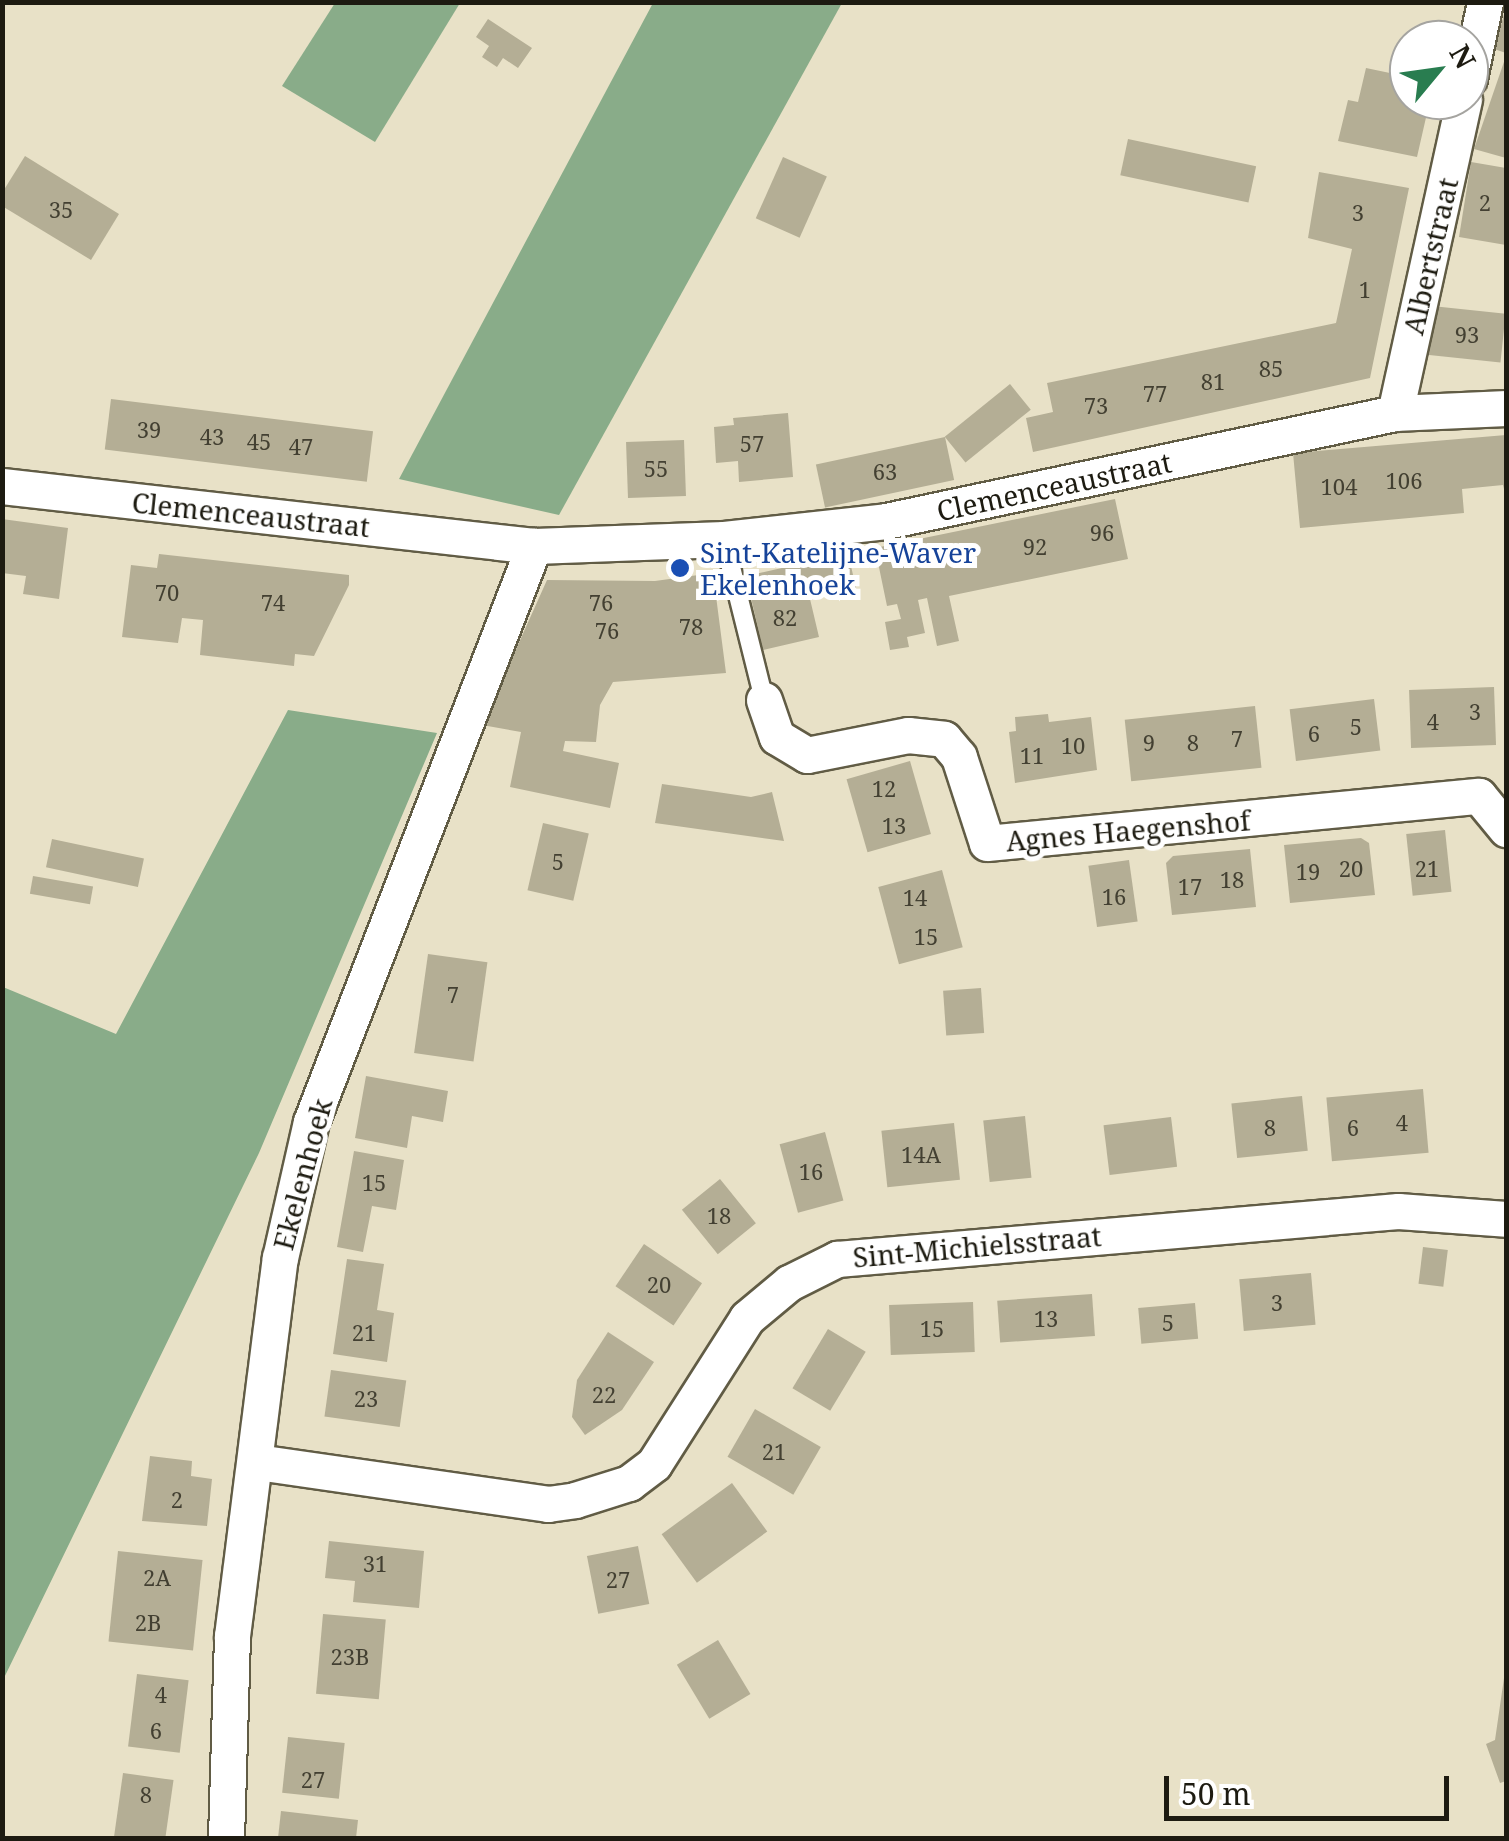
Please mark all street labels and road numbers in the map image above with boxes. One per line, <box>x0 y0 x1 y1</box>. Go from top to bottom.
street label: Albertstraat <box>1396 174 1464 338</box>
street label: Clemenceaustraat <box>934 445 1174 527</box>
street label: Clemenceaustraat <box>130 485 372 543</box>
street label: Agnes Haegenshof <box>1004 803 1252 857</box>
street label: Ekelenhoek <box>266 1095 338 1253</box>
street label: Sint-Michielsstraat <box>851 1218 1103 1274</box>

